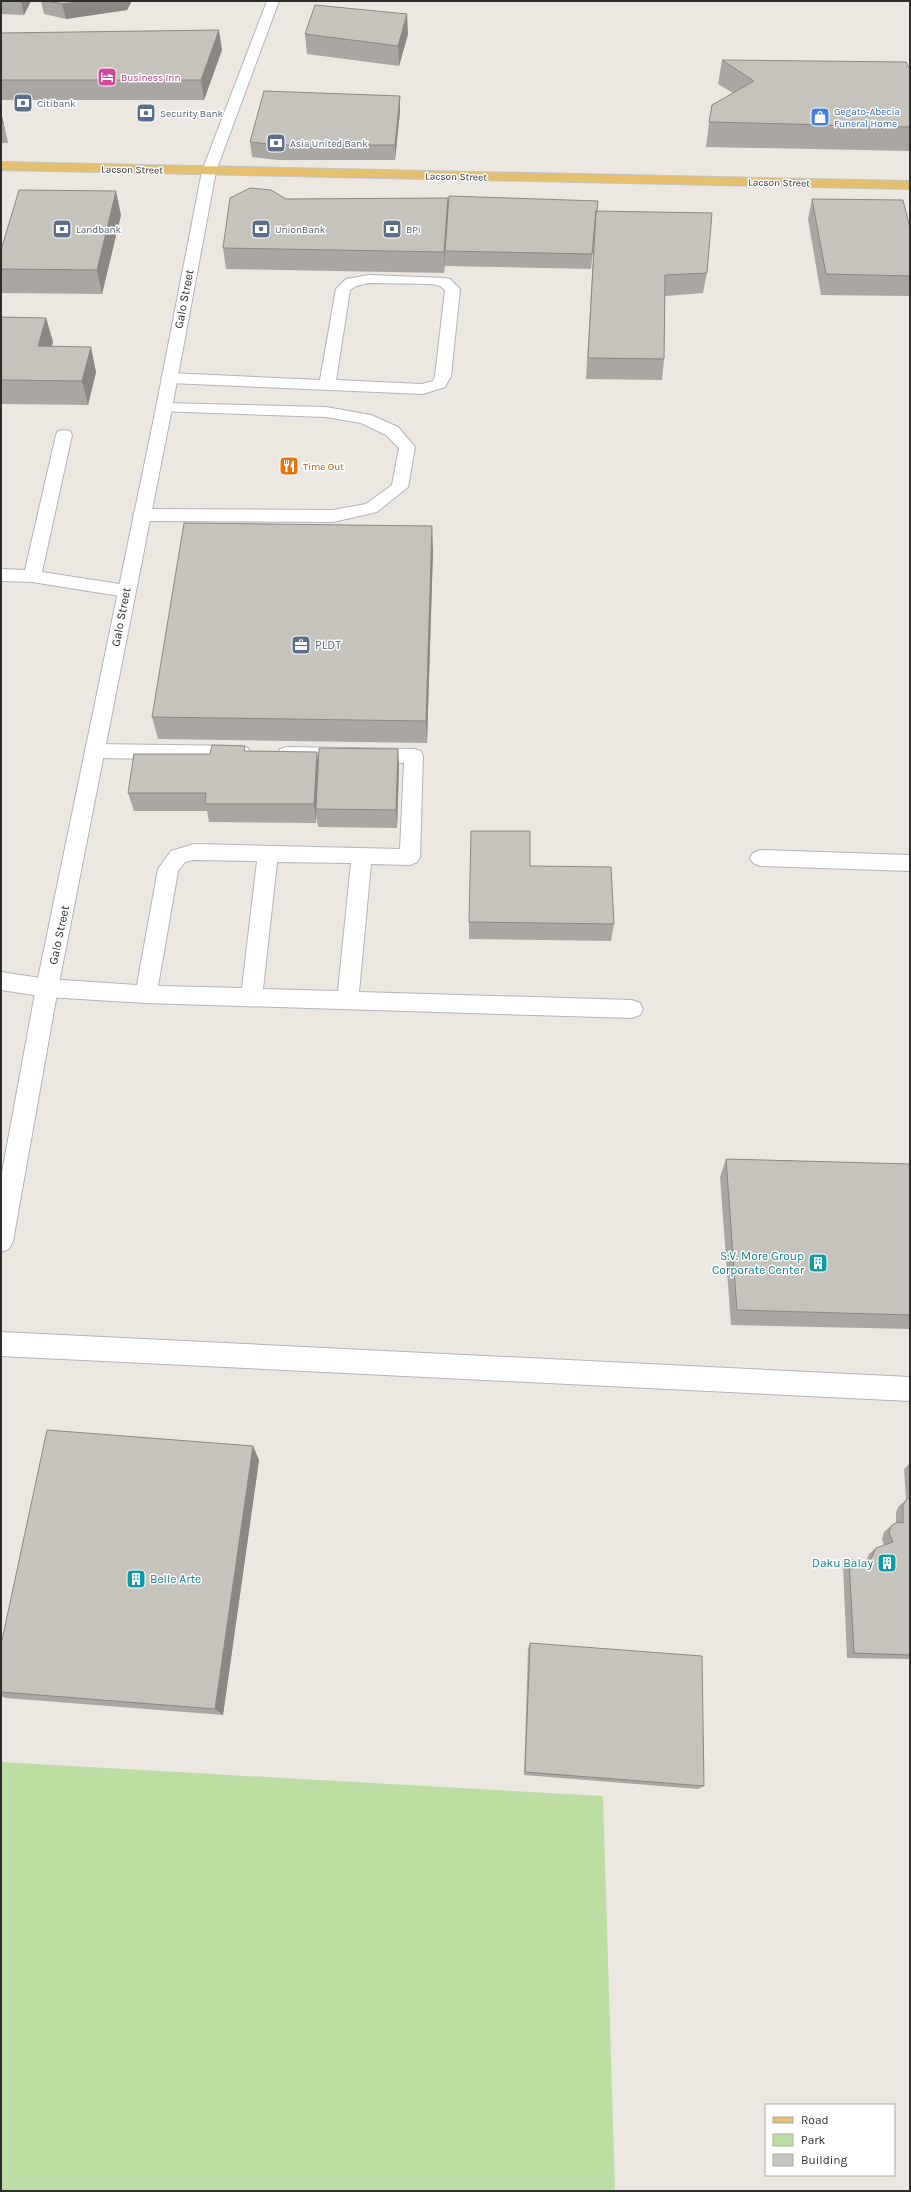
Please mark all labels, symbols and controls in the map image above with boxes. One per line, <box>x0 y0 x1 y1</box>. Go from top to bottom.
hotel icon: Business Inn <box>96 66 118 88</box>
place label: Business Inn <box>121 72 180 84</box>
bank icon: Citibank <box>12 92 34 114</box>
place label: Citibank <box>37 98 76 110</box>
bank icon: Security Bank <box>135 102 157 124</box>
shop icon: Gegato-Abecia Funeral Home <box>809 106 831 128</box>
place label: Gegato-Abecia Funeral Home <box>834 106 900 130</box>
place label: Security Bank <box>160 108 224 120</box>
bank icon: Asia United Bank <box>265 132 287 154</box>
place label: Asia United Bank <box>290 138 368 150</box>
street label: Lacson Street <box>101 163 163 177</box>
street label: Lacson Street <box>425 170 487 184</box>
street label: Lacson Street <box>748 176 810 190</box>
bank icon: Landbank <box>51 218 73 240</box>
bank icon: UnionBank <box>250 218 272 240</box>
bank icon: BPI <box>381 218 403 240</box>
place label: Landbank <box>76 224 122 236</box>
place label: UnionBank <box>275 224 326 236</box>
place label: BPI <box>406 224 421 236</box>
street label: Galo Street <box>171 268 197 330</box>
restaurant icon: Time Out <box>278 455 300 477</box>
place label: Time Out <box>303 461 344 473</box>
street label: Galo Street <box>108 586 134 648</box>
office icon: PLDT <box>290 634 312 656</box>
place label: PLDT <box>315 638 341 652</box>
street label: Galo Street <box>46 904 72 966</box>
place label: S.V. More Group Corporate Center <box>712 1249 805 1277</box>
building icon: S.V. More Group Corporate Center <box>807 1252 829 1274</box>
building icon: Daku Balay <box>876 1552 898 1574</box>
place label: Daku Balay <box>812 1556 873 1570</box>
building icon: Belle Arte <box>125 1568 147 1590</box>
place label: Belle Arte <box>150 1572 201 1586</box>
legend <box>765 2104 895 2176</box>
text: Road <box>801 2113 829 2127</box>
text: Park <box>801 2133 826 2147</box>
text: Building <box>801 2153 848 2167</box>

